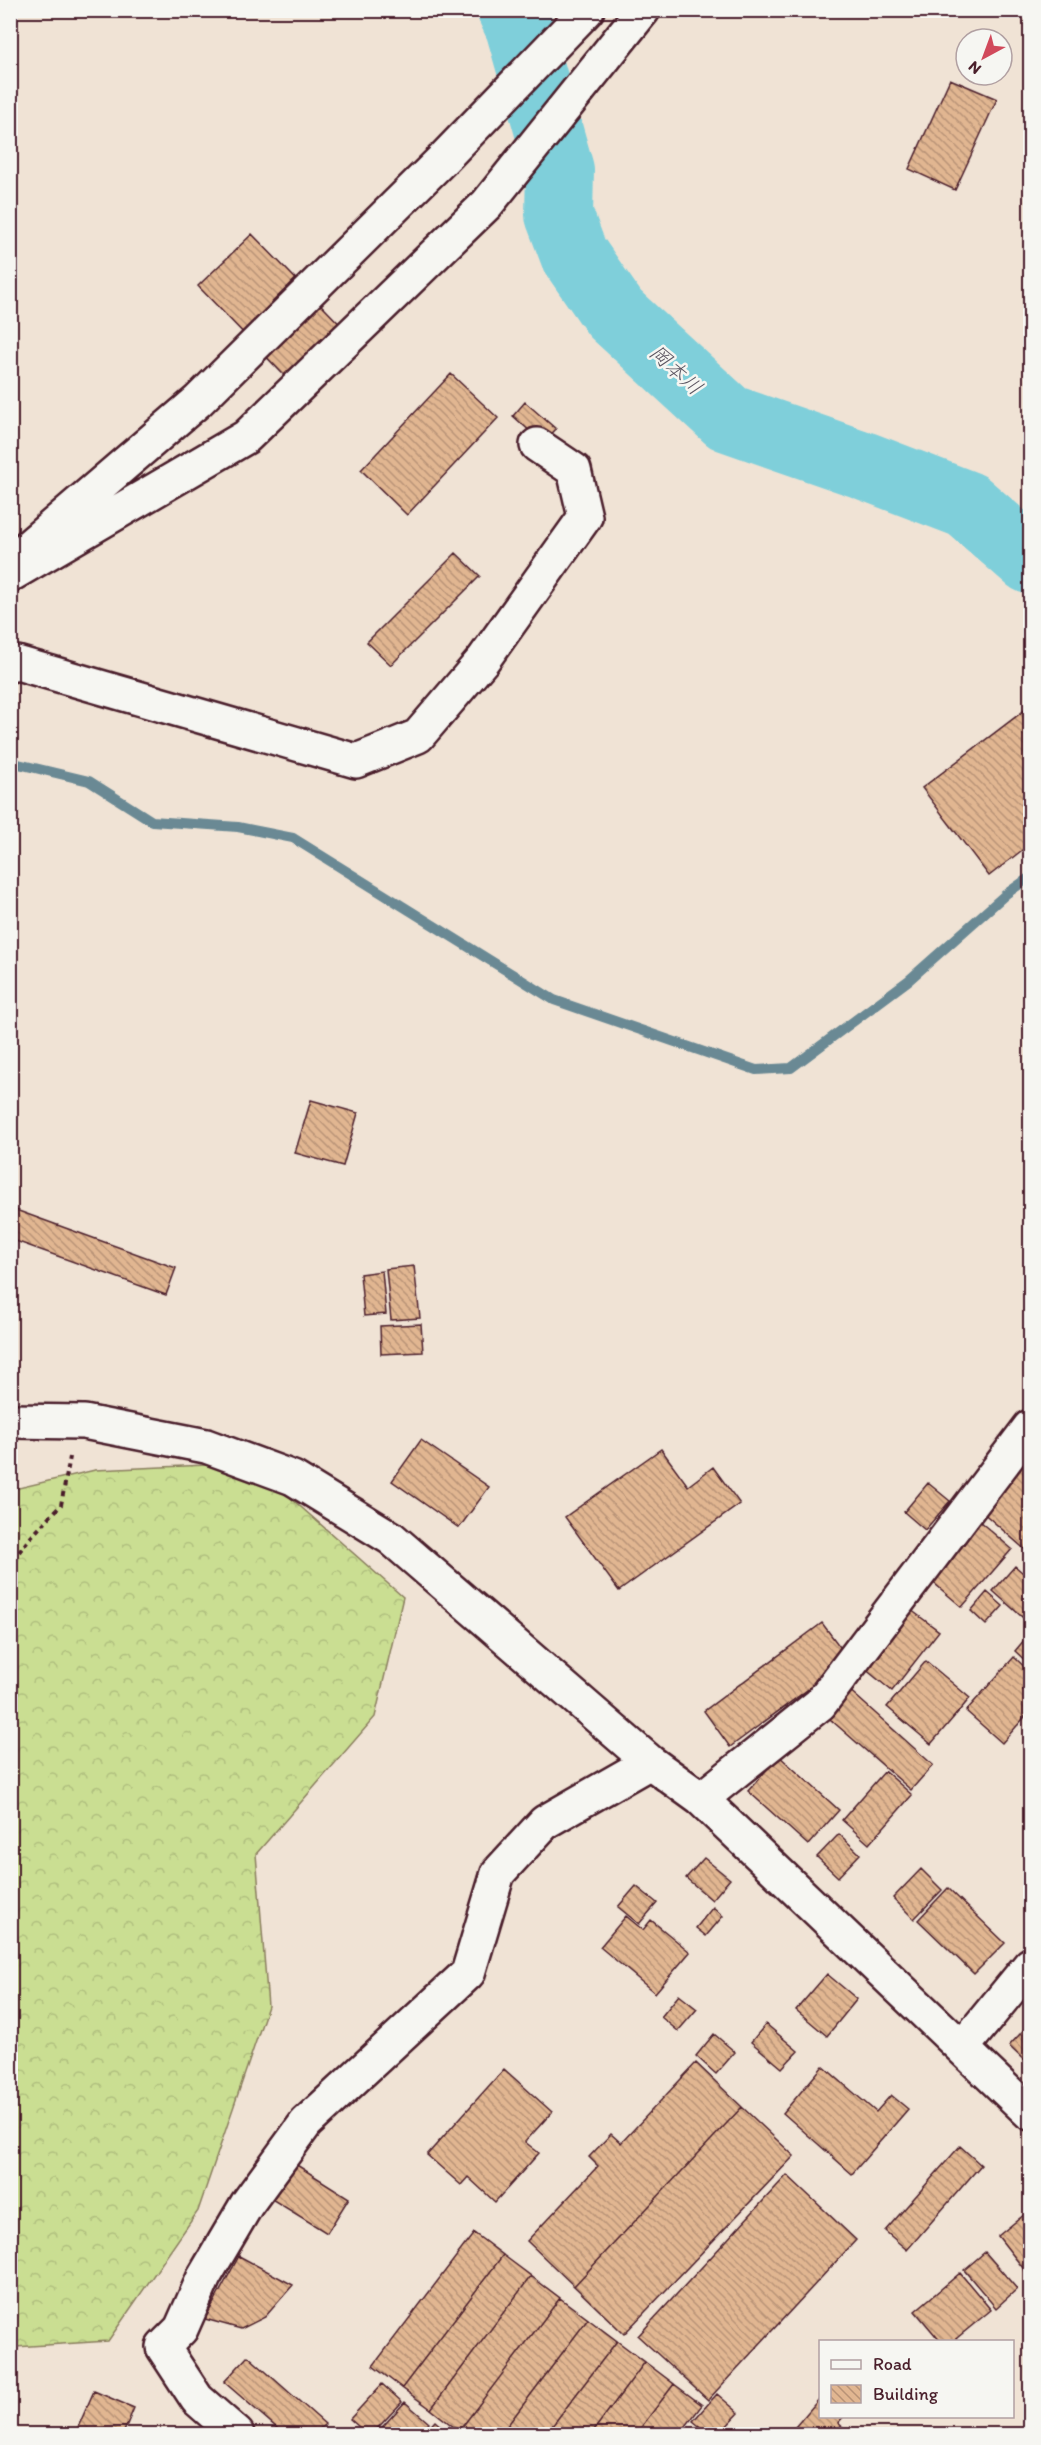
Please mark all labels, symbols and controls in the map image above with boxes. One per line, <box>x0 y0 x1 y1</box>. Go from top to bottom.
north arrow <box>954 27 1014 87</box>
text: N <box>964 57 985 79</box>
water label: 岡本川 <box>645 339 708 400</box>
legend <box>819 2340 1014 2418</box>
text: Road <box>873 2353 912 2375</box>
text: Building <box>873 2383 939 2405</box>

